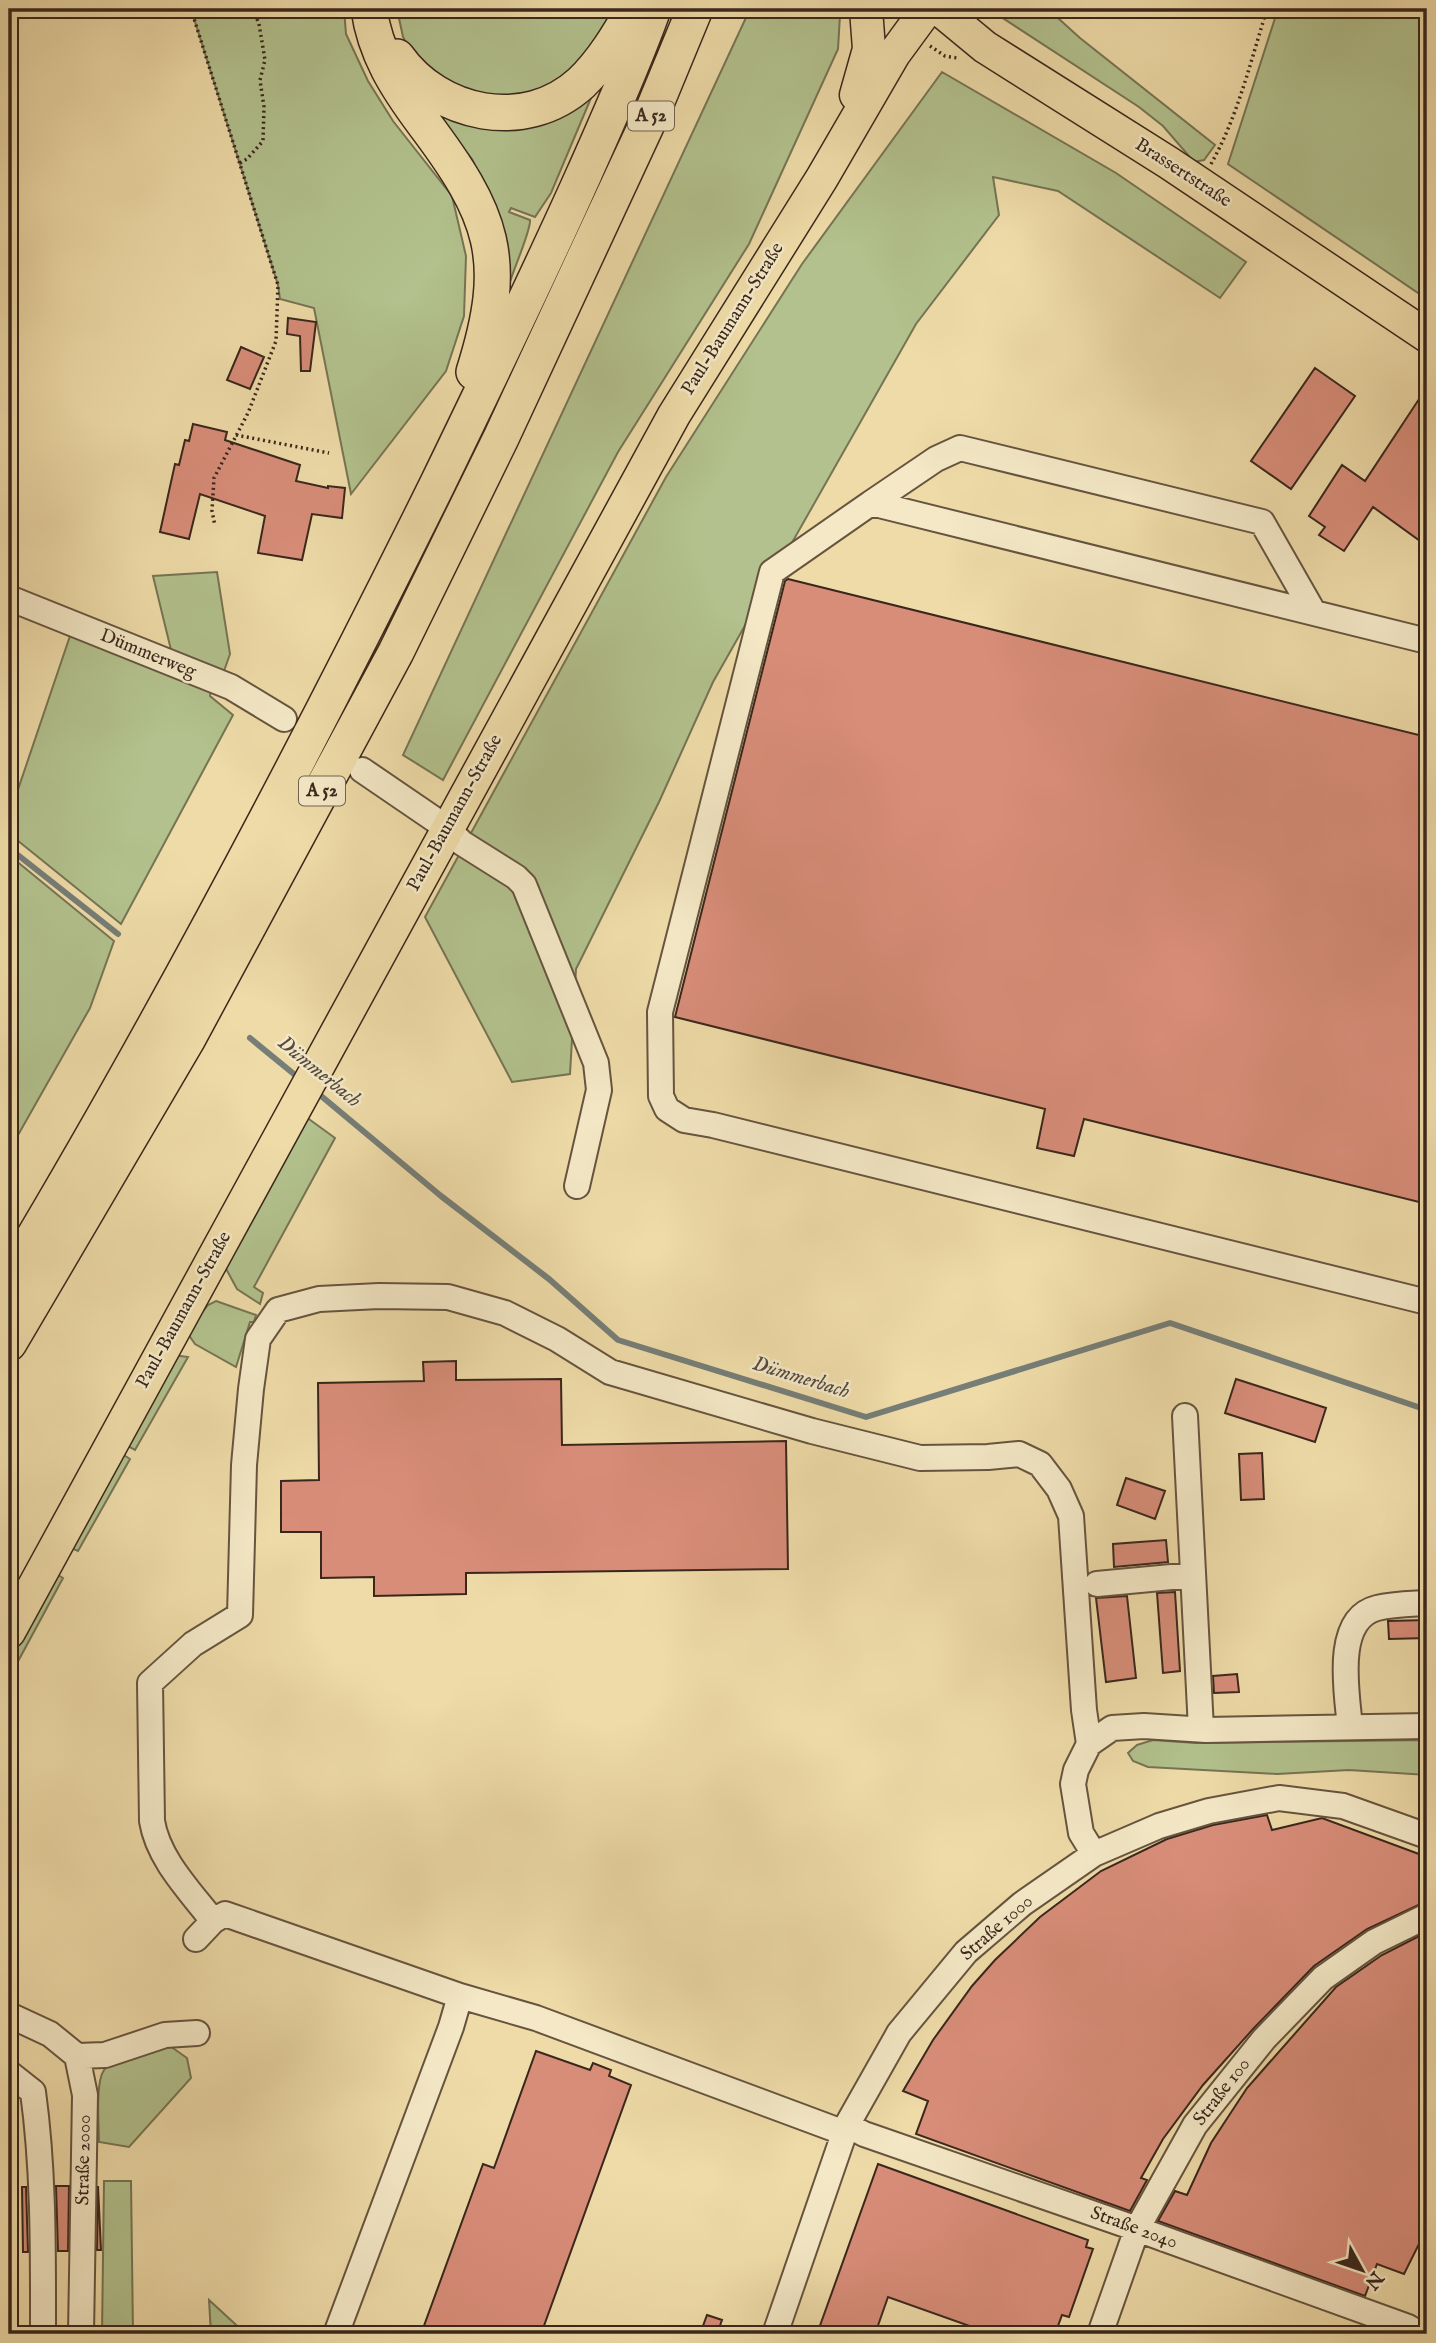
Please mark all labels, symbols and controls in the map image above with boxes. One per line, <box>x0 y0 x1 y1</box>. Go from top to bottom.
road number: A 52 <box>628 102 674 131</box>
street label: Brassertstraße <box>1130 133 1236 213</box>
street label: Paul-Baumann-Straße <box>676 238 790 400</box>
street label: Dümmerweg <box>96 624 200 684</box>
street label: Paul-Baumann-Straße <box>402 730 508 896</box>
road number: A 52 <box>299 776 345 806</box>
water label: Dümmerbach <box>272 1030 366 1114</box>
street label: Paul-Baumann-Straße <box>131 1227 237 1393</box>
water label: Dümmerbach <box>749 1350 853 1406</box>
street label: Straße 1000 <box>956 1890 1038 1966</box>
street label: Straße 100 <box>1188 2053 1256 2131</box>
street label: Straße 2000 <box>71 2114 97 2206</box>
street label: Straße 2040 <box>1087 2201 1181 2255</box>
north arrow <box>1328 2234 1398 2304</box>
text: N <box>1359 2265 1389 2294</box>

